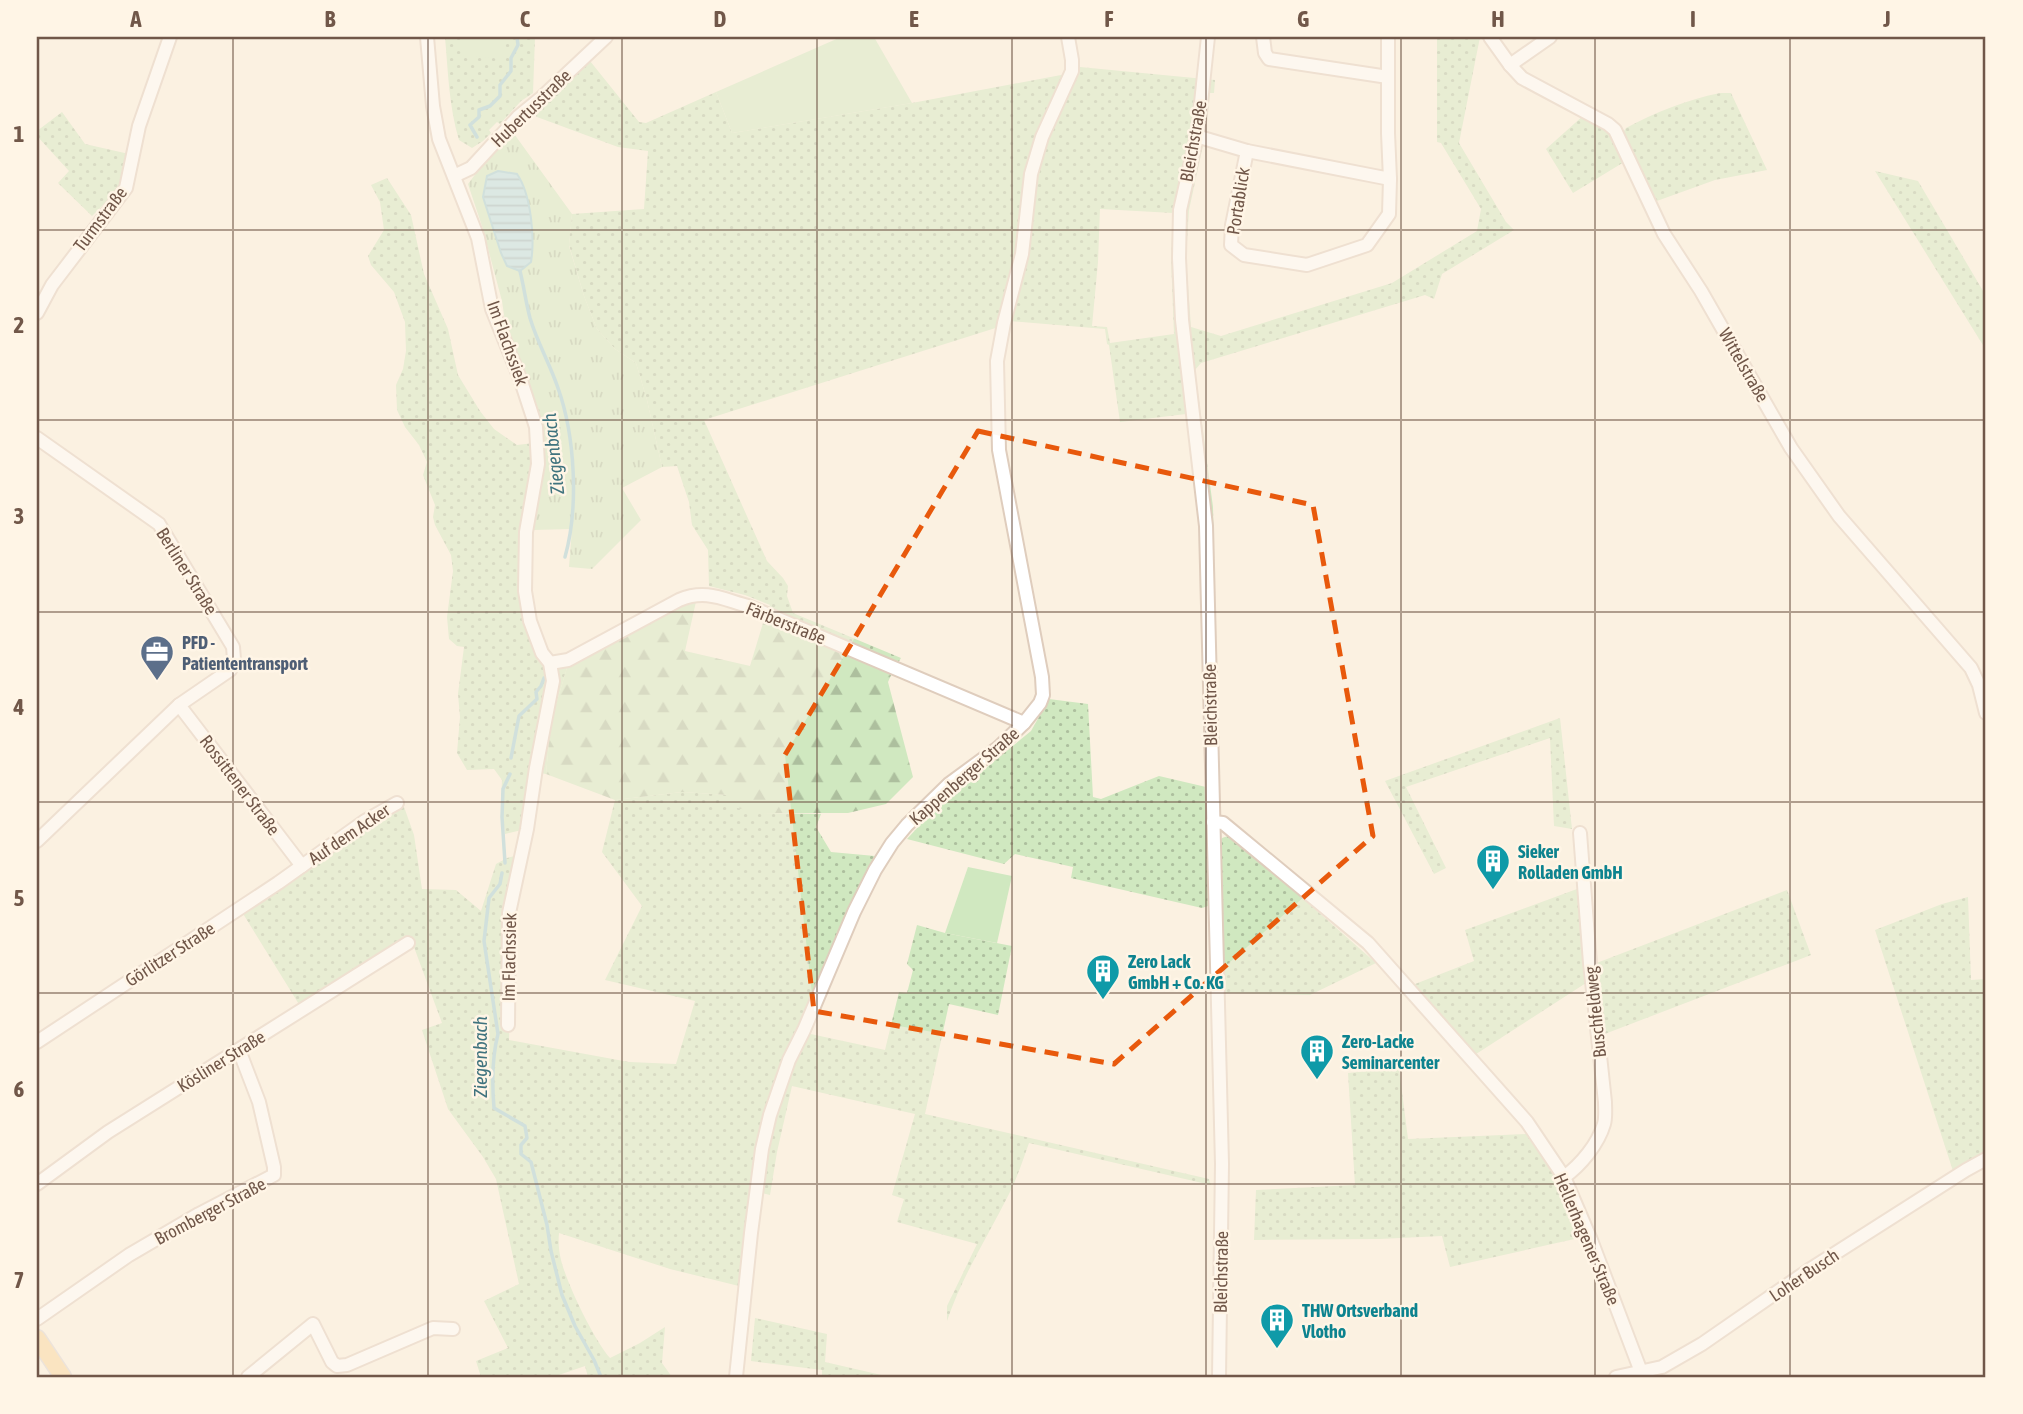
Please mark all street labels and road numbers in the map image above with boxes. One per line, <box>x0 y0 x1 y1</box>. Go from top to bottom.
street label: Hubertusstraße <box>487 65 575 151</box>
street label: Bleichstraße <box>1176 99 1210 183</box>
street label: Portablick <box>1222 166 1254 236</box>
street label: Turmstraße <box>69 183 131 255</box>
street label: Im Flachssiek <box>483 298 533 388</box>
street label: Wittelstraße <box>1714 324 1774 406</box>
street label: Berliner Straße <box>152 524 222 618</box>
street label: Färberstraße <box>743 598 829 648</box>
street label: Bleichstraße <box>1199 664 1221 746</box>
street label: Kappenberger Straße <box>905 723 1023 829</box>
street label: Rossittener Straße <box>195 731 285 839</box>
street label: Auf dem Acker <box>304 799 394 869</box>
street label: Im Flachssiek <box>498 912 520 1002</box>
street label: Görlitzer Straße <box>121 917 219 991</box>
street label: Buschfeldweg <box>1580 965 1610 1059</box>
street label: Kösliner Straße <box>173 1026 269 1096</box>
street label: Hellerhagener Straße <box>1550 1170 1624 1308</box>
street label: Bromberger Straße <box>151 1173 269 1249</box>
street label: Bleichstraße <box>1210 1231 1232 1313</box>
street label: Loher Busch <box>1765 1244 1843 1306</box>

